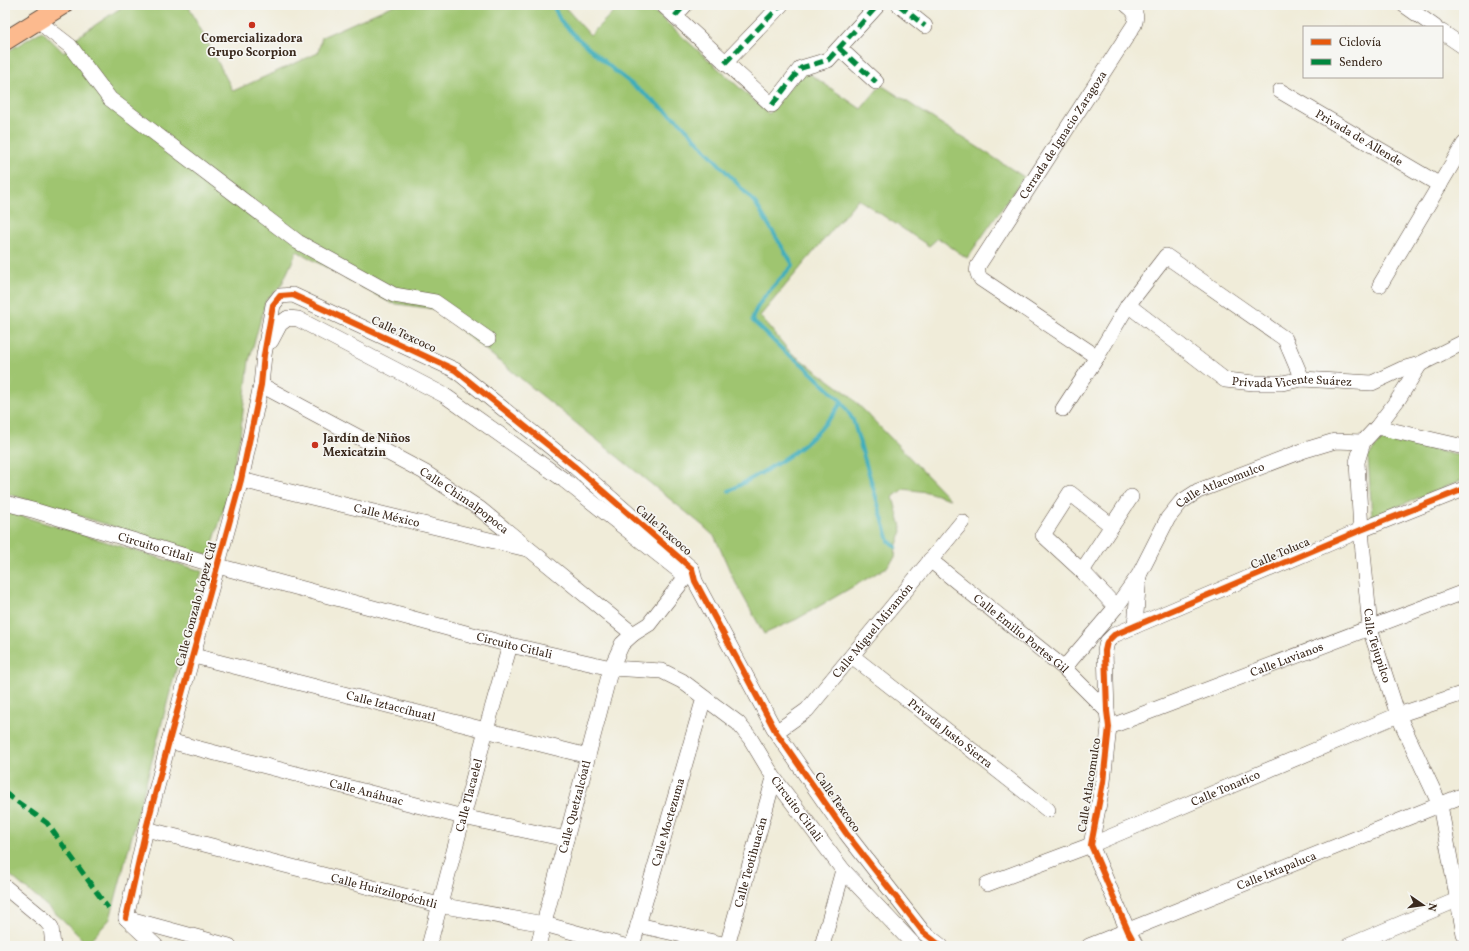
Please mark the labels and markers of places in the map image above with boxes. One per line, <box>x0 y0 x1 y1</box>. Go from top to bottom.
marker: Comercializadora Grupo Scorpion <box>247 20 257 30</box>
place label: Comercializadora Grupo Scorpion <box>201 31 303 61</box>
place label: Jardín de Niños Mexicatzin <box>322 431 411 461</box>
marker: Jardín de Niños Mexicatzin <box>310 440 320 450</box>

